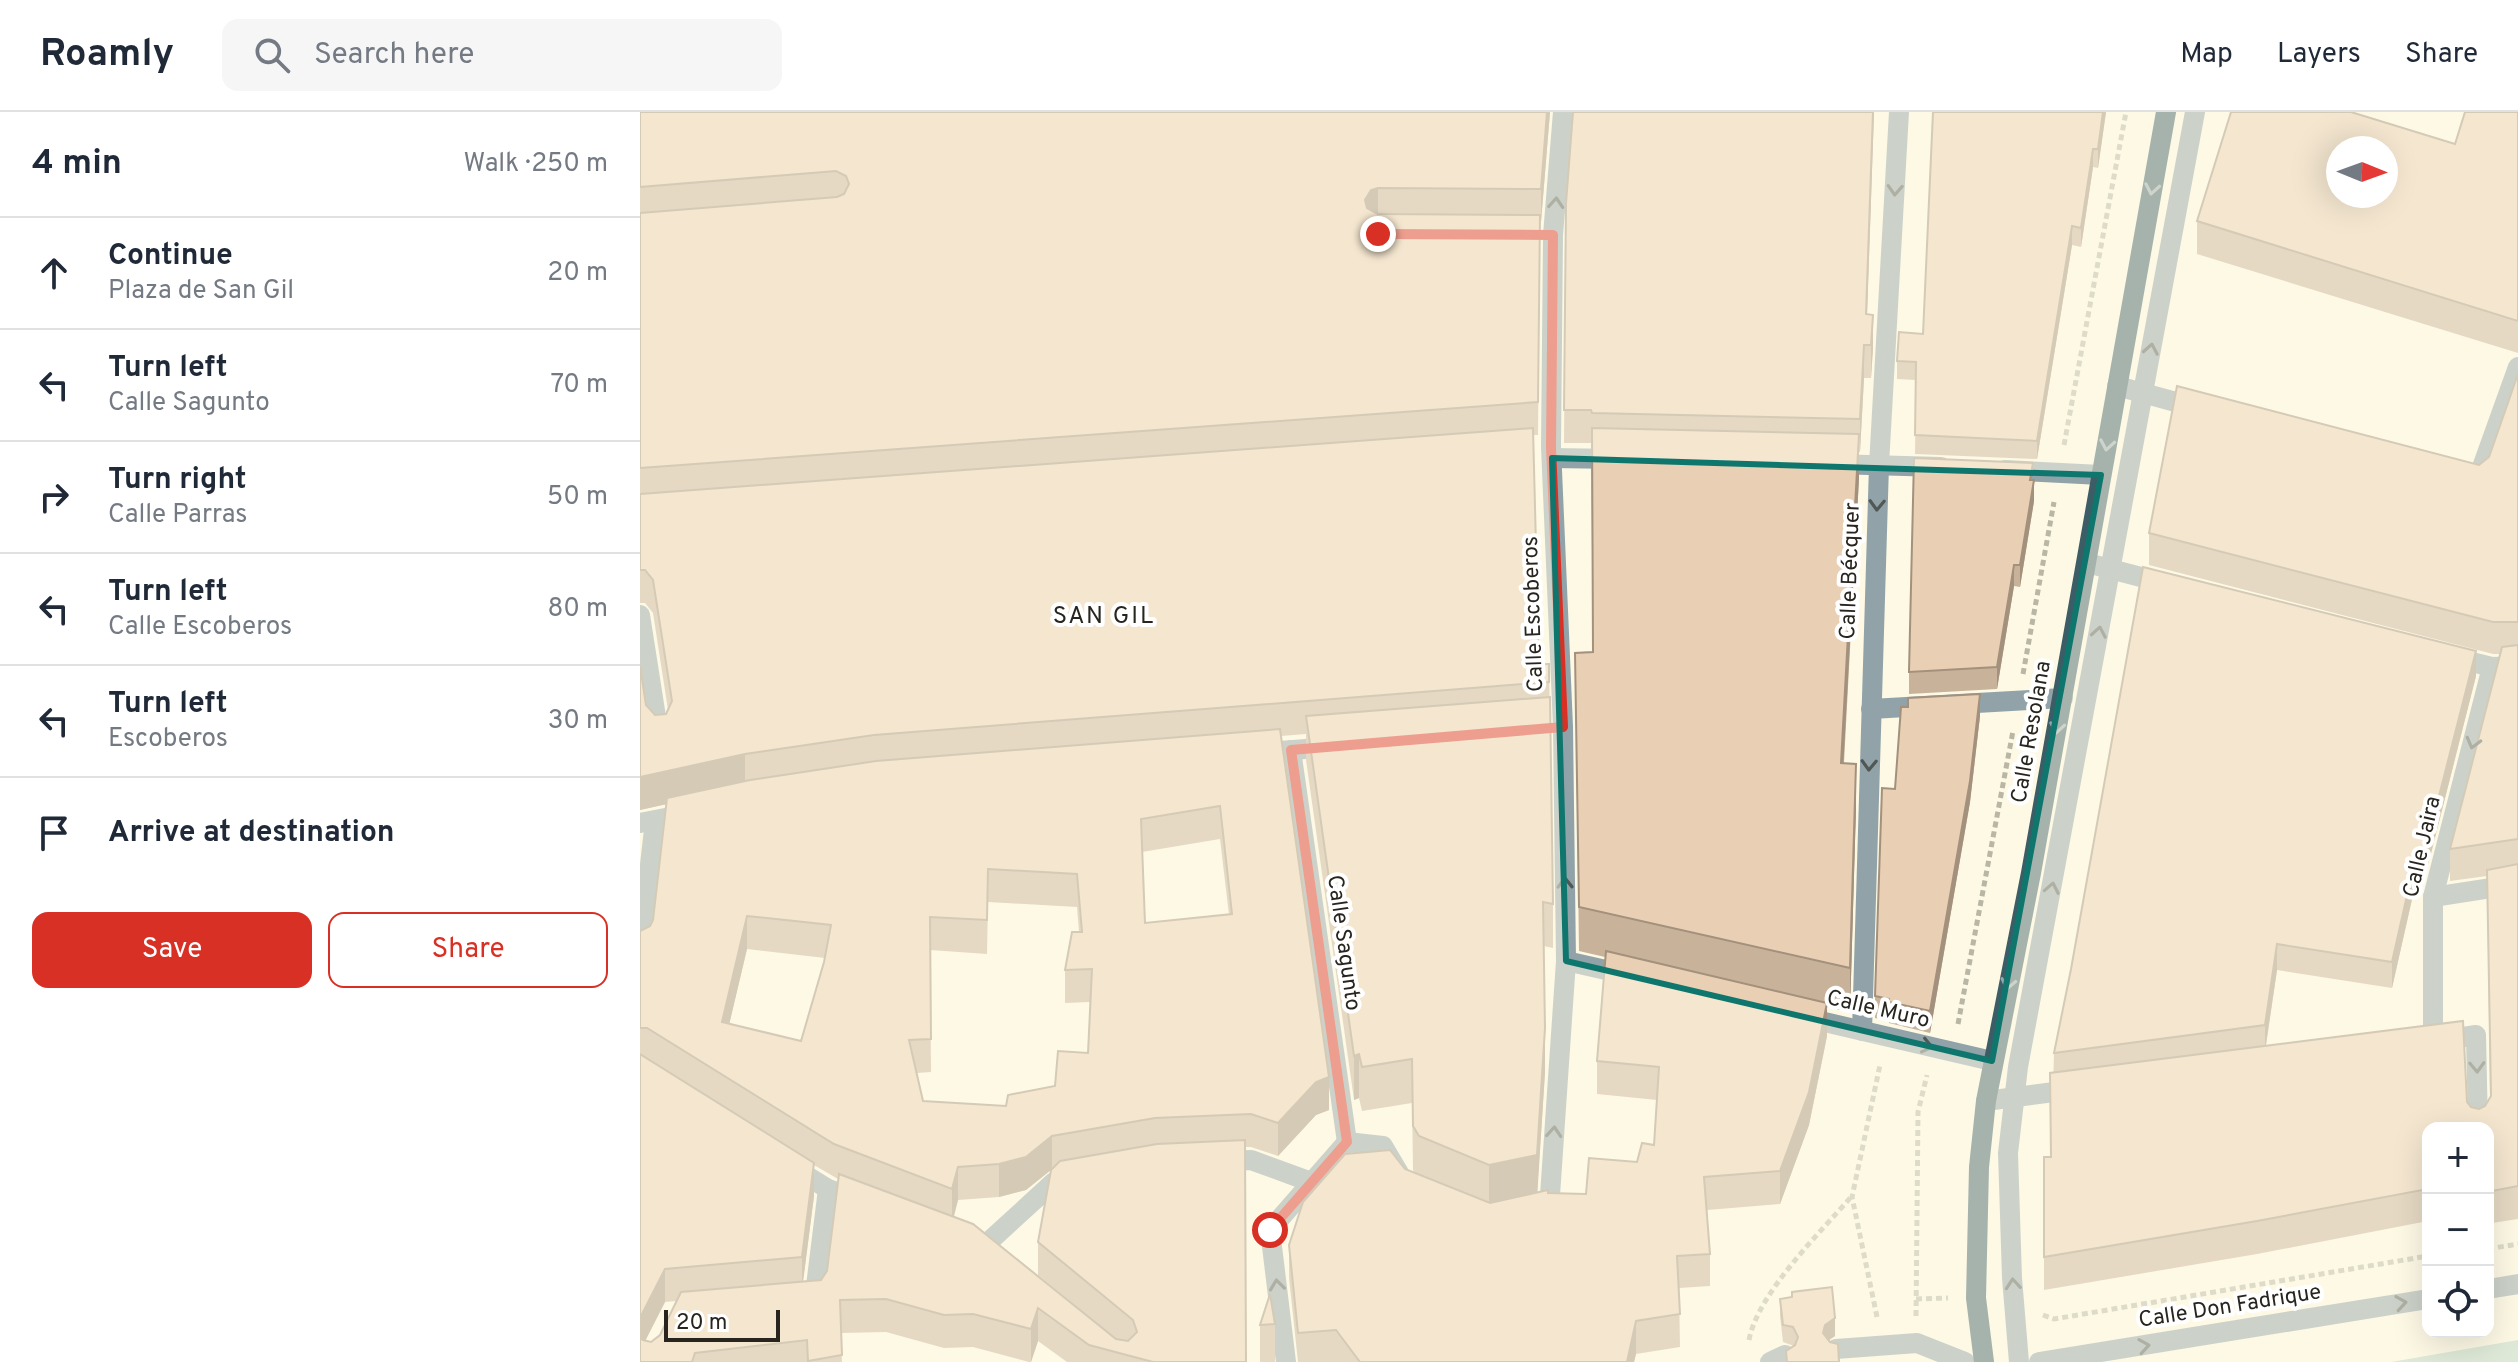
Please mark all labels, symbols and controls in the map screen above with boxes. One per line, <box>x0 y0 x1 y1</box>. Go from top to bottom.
search box <box>222 19 782 91</box>
text: Roamly <box>40 31 174 80</box>
icon: search <box>250 33 294 77</box>
text: Search here <box>314 37 474 74</box>
text: Map <box>2180 37 2233 73</box>
text: Layers <box>2277 37 2361 73</box>
text: Share <box>2405 37 2478 73</box>
north arrow <box>2326 136 2398 208</box>
text: 4 min <box>32 143 122 186</box>
text: Walk · 250 m <box>463 148 608 181</box>
one-way arrow <box>2145 182 2162 196</box>
one-way arrow <box>1887 184 1904 197</box>
one-way arrow <box>1547 196 1564 209</box>
route end <box>1360 216 1396 252</box>
text: Continue <box>108 238 233 275</box>
icon: ahead <box>32 251 76 295</box>
text: 20 m <box>547 257 608 290</box>
text: Plaza de San Gil <box>108 275 294 308</box>
one-way arrow <box>2142 343 2159 356</box>
text: Turn left <box>108 350 228 387</box>
icon: left <box>32 363 76 407</box>
text: 70 m <box>550 369 608 402</box>
text: Calle Sagunto <box>108 387 270 420</box>
one-way arrow <box>2099 438 2116 451</box>
text: Turn right <box>108 462 246 499</box>
icon: right <box>32 475 76 519</box>
text: 50 m <box>547 481 608 514</box>
text: Calle Parras <box>108 499 248 532</box>
one-way arrow <box>1869 499 1886 512</box>
street label: Calle Bécquer <box>1835 502 1867 640</box>
street label: Calle Escoberos <box>1518 536 1550 692</box>
text: Turn left <box>108 574 228 611</box>
icon: left <box>32 587 76 631</box>
text: 80 m <box>548 593 608 626</box>
district label: SAN GIL <box>1053 602 1155 632</box>
text: Calle Escoberos <box>108 611 292 644</box>
one-way arrow <box>2089 626 2106 639</box>
street label: Calle Resolana <box>2006 659 2058 805</box>
text: Turn left <box>108 686 228 723</box>
icon: left <box>32 699 76 743</box>
text: 30 m <box>548 705 608 738</box>
one-way arrow <box>2050 722 2067 735</box>
text: Escoberos <box>108 723 228 756</box>
one-way arrow <box>2465 735 2482 749</box>
one-way arrow <box>1860 759 1878 772</box>
street label: Calle Jaira <box>2398 794 2448 900</box>
icon: arrive <box>32 811 76 855</box>
text: Arrive at destination <box>108 815 394 852</box>
street label: Calle Sagunto <box>1320 873 1366 1013</box>
one-way arrow <box>1556 876 1574 889</box>
one-way arrow <box>2042 881 2059 895</box>
button: Save <box>32 912 312 988</box>
button: Share <box>328 912 608 988</box>
one-way arrow <box>2000 976 2017 990</box>
street label: Calle Muro <box>1824 985 1932 1035</box>
one-way arrow <box>1920 1037 1934 1054</box>
one-way arrow <box>2468 1061 2485 1074</box>
map controls <box>2422 1122 2494 1338</box>
button: + <box>2422 1122 2494 1194</box>
one-way arrow <box>1545 1125 1562 1138</box>
button: − <box>2422 1194 2494 1266</box>
route start <box>1252 1212 1288 1248</box>
button: locate <box>2422 1266 2494 1338</box>
one-way arrow <box>2005 1277 2022 1290</box>
one-way arrow <box>1268 1278 1285 1291</box>
street label: Calle Don Fadrique <box>2137 1279 2323 1335</box>
one-way arrow <box>2394 1295 2408 1312</box>
scale bar <box>664 1306 780 1342</box>
text: 20 m <box>676 1310 727 1337</box>
one-way arrow <box>2137 1338 2151 1355</box>

